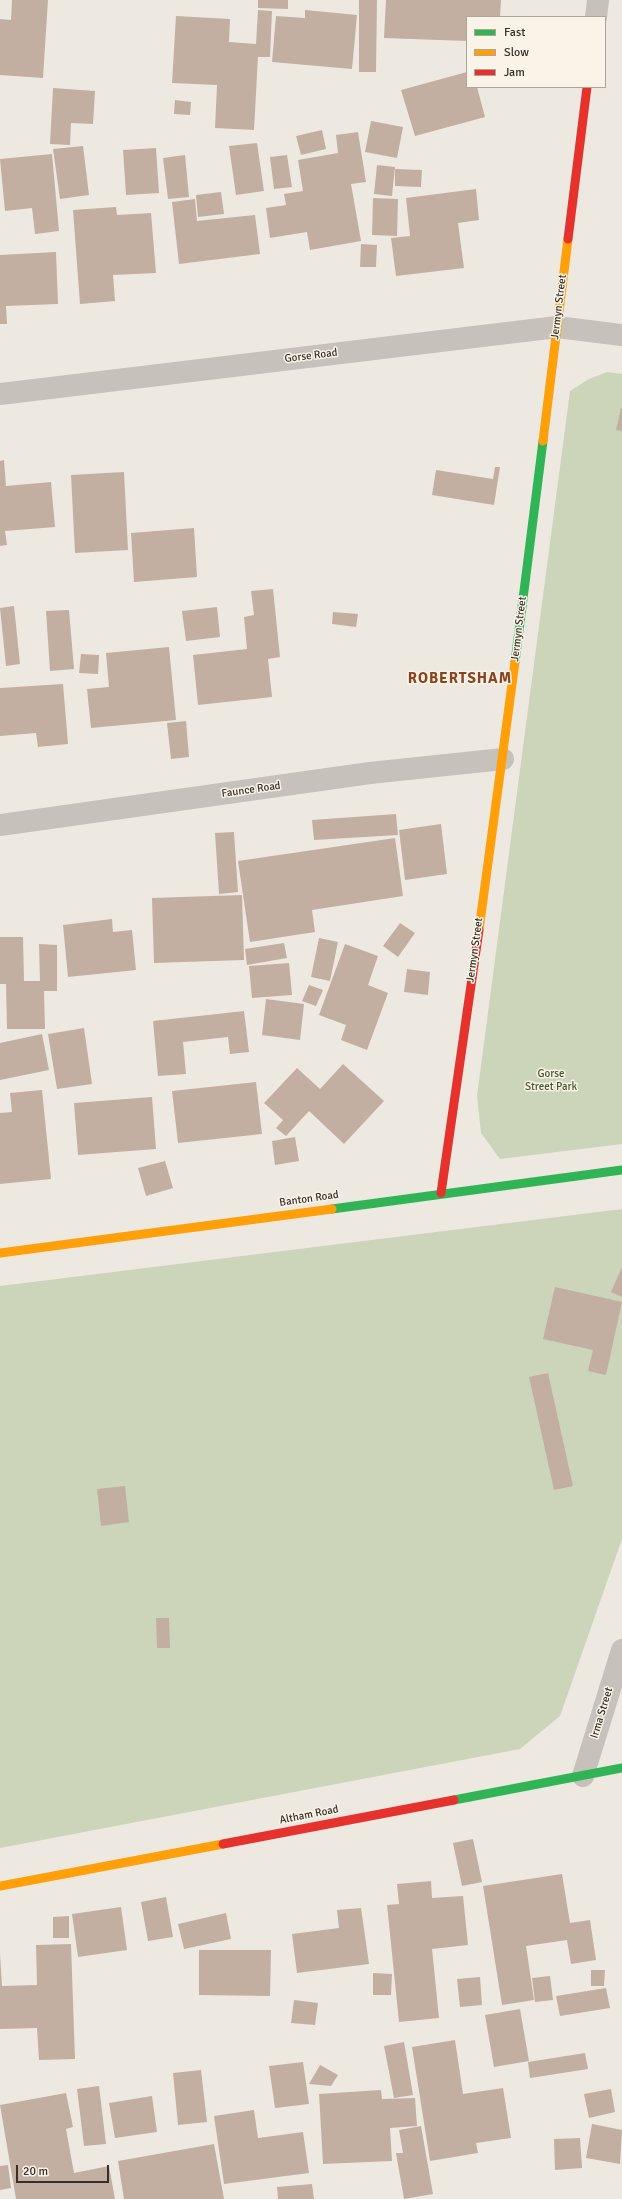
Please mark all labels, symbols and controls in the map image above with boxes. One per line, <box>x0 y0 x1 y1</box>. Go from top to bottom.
legend <box>466 16 606 88</box>
text: Fast <box>504 25 525 40</box>
text: Slow <box>504 45 529 60</box>
text: Jam <box>504 65 525 80</box>
street label: Jermyn Street <box>548 274 570 340</box>
street label: Gorse Road <box>284 346 338 366</box>
street label: Jermyn Street <box>508 596 530 662</box>
district label: ROBERTSHAM <box>408 670 512 688</box>
street label: Faunce Road <box>221 779 281 801</box>
street label: Jermyn Street <box>464 917 486 983</box>
park label: Gorse Street Park <box>525 1067 577 1093</box>
street label: Banton Road <box>279 1188 339 1210</box>
street label: Irma Street <box>588 1686 616 1740</box>
street label: Altham Road <box>278 1803 340 1827</box>
scale bar <box>18 2157 111 2183</box>
text: 20 m <box>23 2164 48 2179</box>

